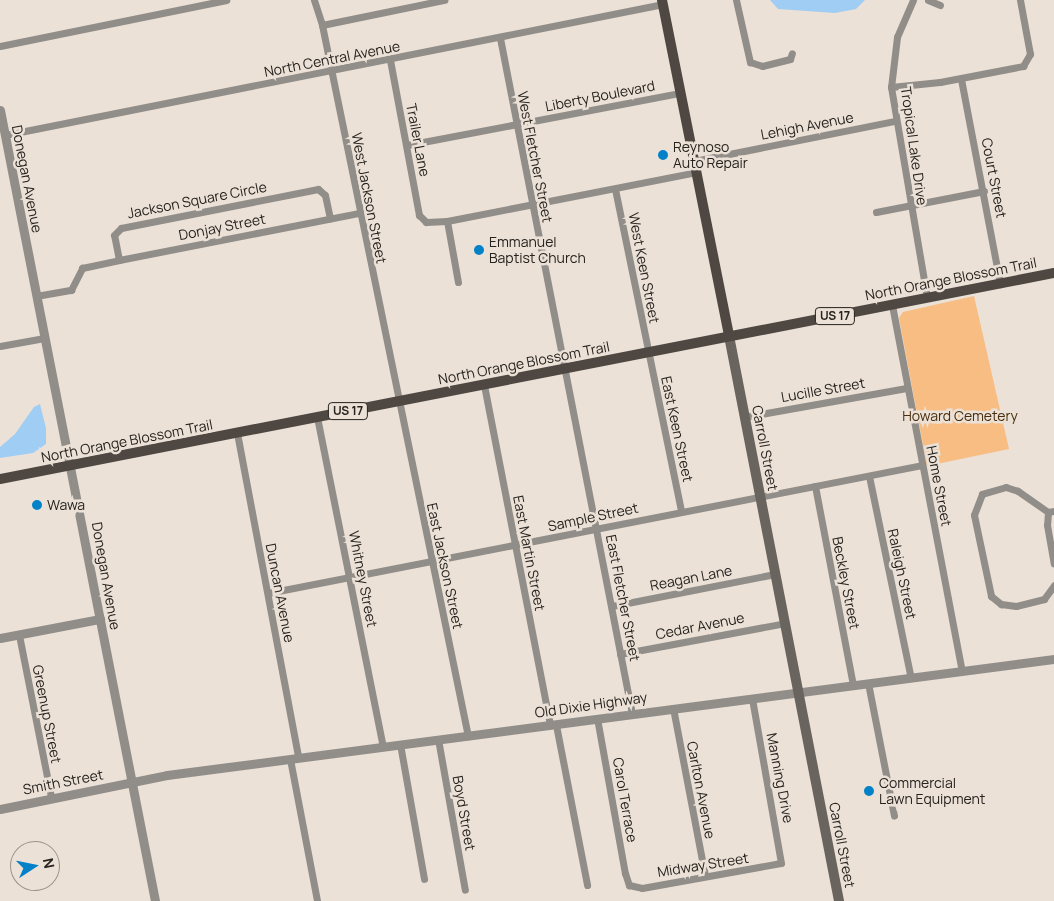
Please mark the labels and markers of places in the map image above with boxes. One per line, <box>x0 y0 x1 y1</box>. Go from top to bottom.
place label: Reynoso Auto Repair <box>673 139 748 172</box>
marker: Reynoso Auto Repair <box>657 149 669 161</box>
place label: Emmanuel Baptist Church <box>489 234 586 266</box>
marker: Emmanuel Baptist Church <box>473 244 485 256</box>
place label: Wawa <box>47 497 85 513</box>
marker: Wawa <box>31 499 43 511</box>
place label: Commercial Lawn Equipment <box>879 775 985 808</box>
marker: Commercial Lawn Equipment <box>863 785 875 797</box>

